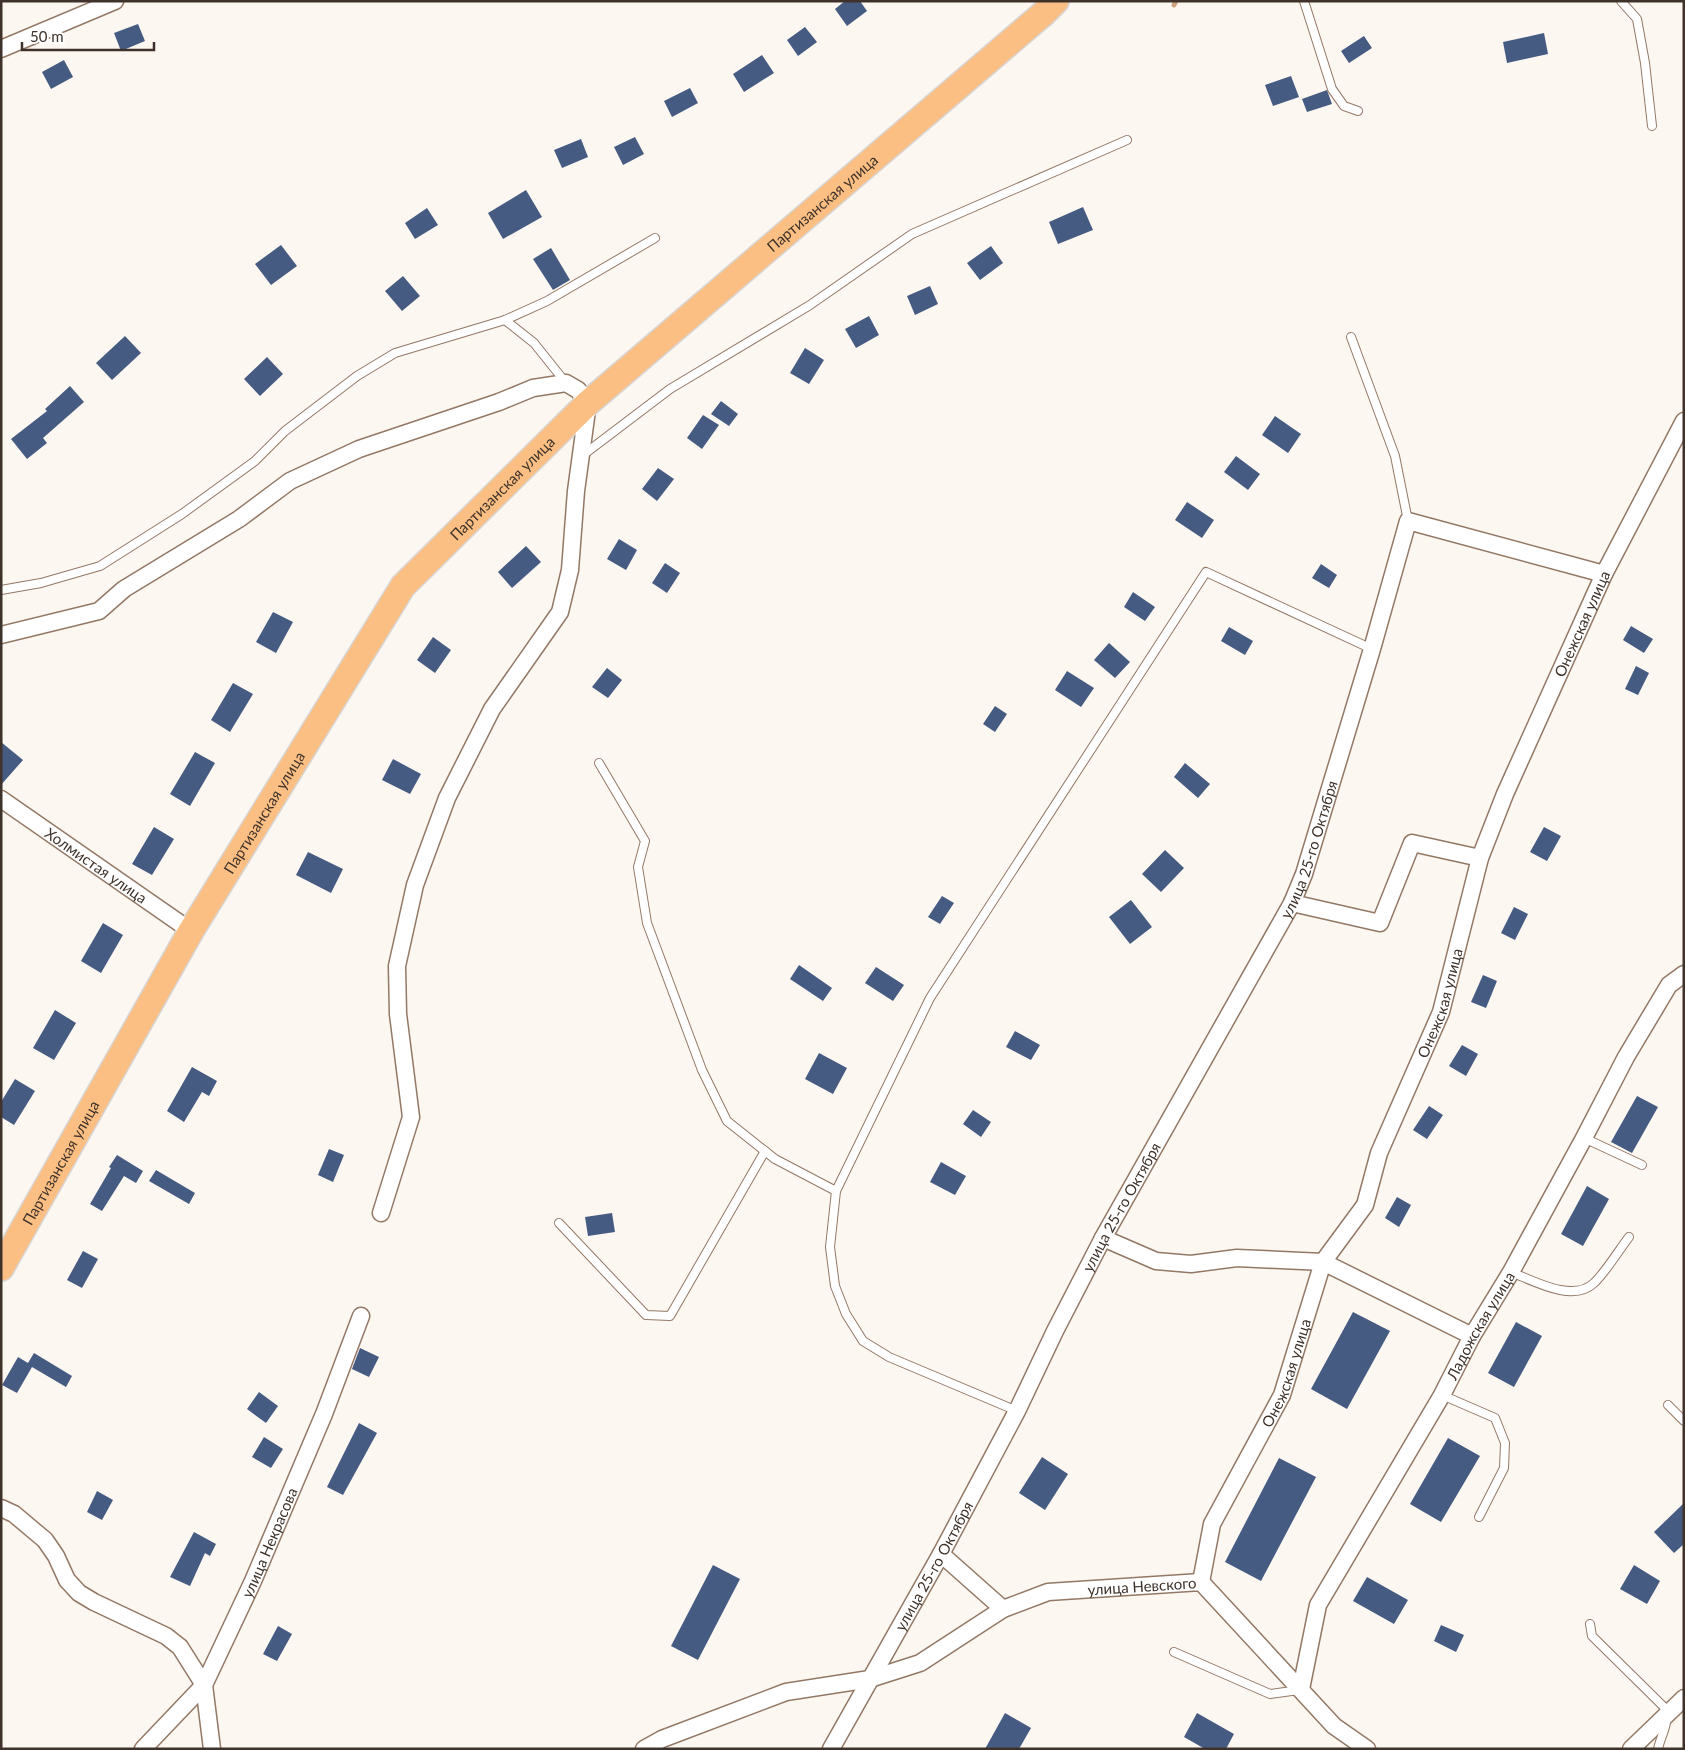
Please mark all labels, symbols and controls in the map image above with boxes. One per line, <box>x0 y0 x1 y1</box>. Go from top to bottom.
scale bar <box>22 20 155 52</box>
text: 50 m <box>30 27 64 45</box>
street label: Партизанская улица <box>763 150 881 255</box>
street label: Партизанская улица <box>446 432 558 544</box>
street label: Онежская улица <box>1550 568 1613 680</box>
street label: Партизанская улица <box>220 748 308 877</box>
street label: улица 25-го Октября <box>1276 778 1341 921</box>
street label: Холмистая улица <box>42 824 151 907</box>
street label: Онежская улица <box>1413 946 1466 1060</box>
street label: Партизанская улица <box>18 1097 103 1228</box>
street label: улица 25-го Октября <box>1078 1139 1164 1275</box>
street label: Ладожская улица <box>1442 1268 1518 1383</box>
street label: Онежская улица <box>1257 1316 1314 1430</box>
street label: улица Некрасова <box>237 1485 301 1601</box>
street label: улица 25-го Октября <box>891 1498 976 1634</box>
street label: улица Невского <box>1087 1573 1197 1598</box>

